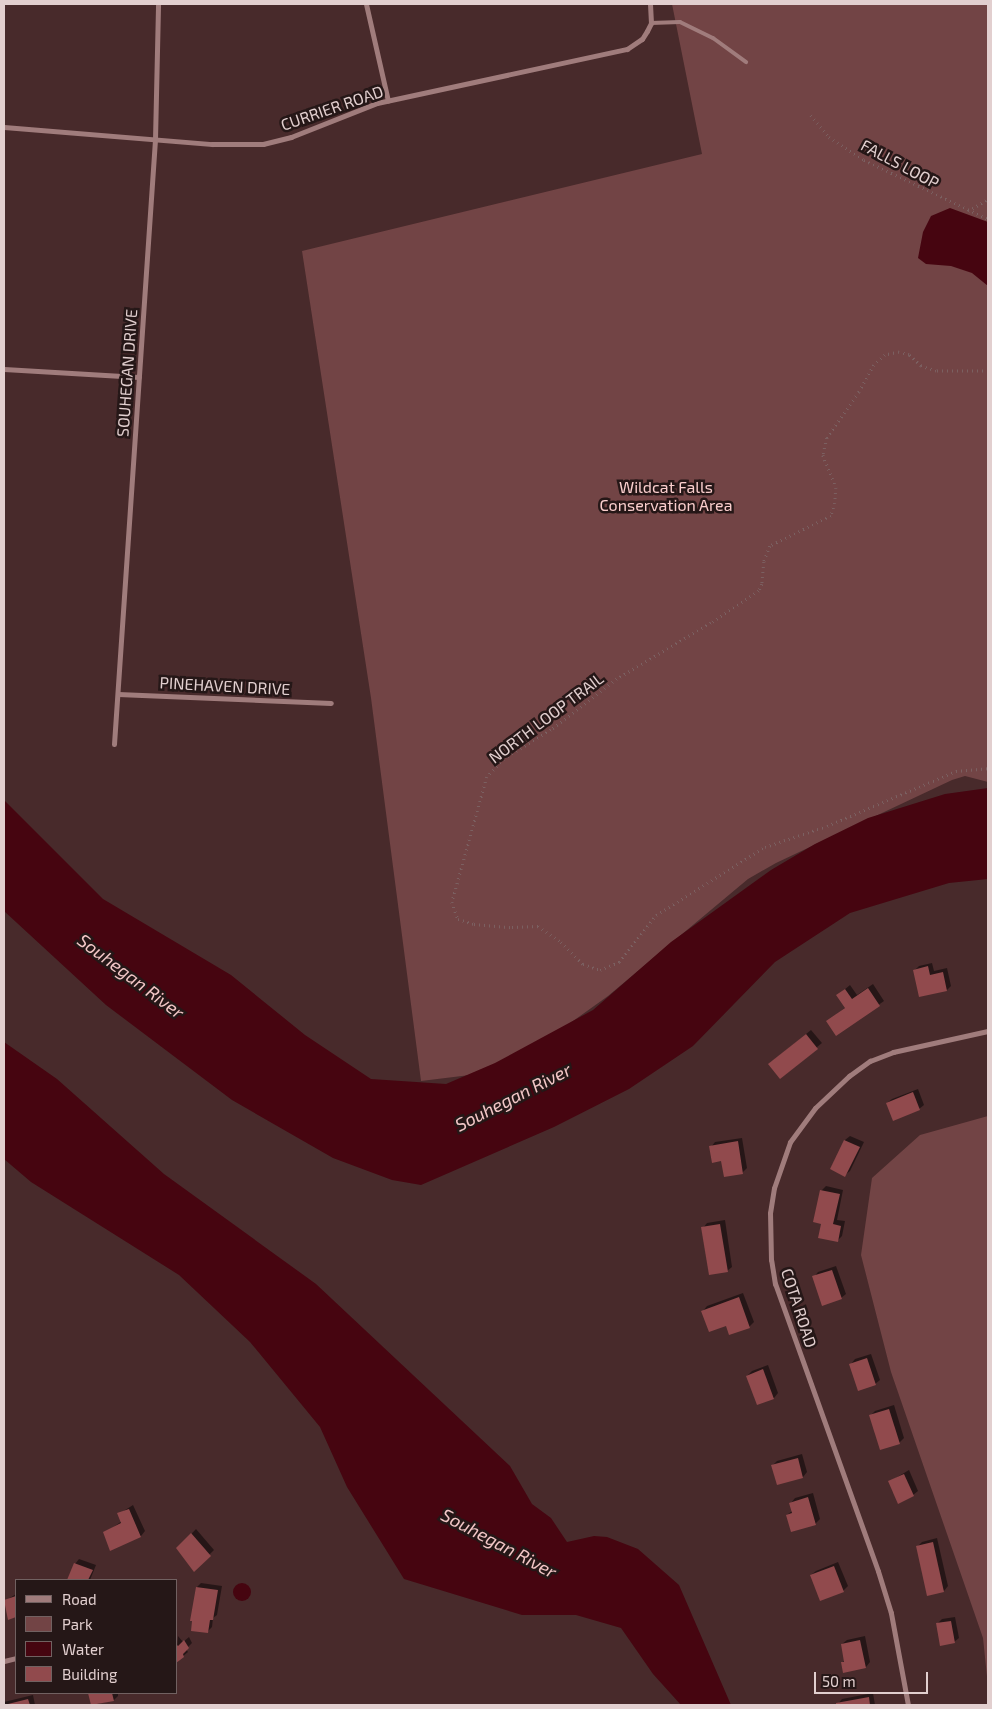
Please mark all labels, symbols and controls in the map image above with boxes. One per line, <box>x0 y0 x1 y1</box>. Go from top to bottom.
street label: CURRIER ROAD <box>278 81 386 135</box>
street label: FALLS LOOP <box>858 135 942 193</box>
street label: SOUHEGAN DRIVE <box>113 308 141 438</box>
park label: Wildcat Falls Conservation Area <box>599 477 733 515</box>
street label: NORTH LOOP TRAIL <box>485 668 607 768</box>
street label: PINEHAVEN DRIVE <box>159 673 291 699</box>
water label: Souhegan River <box>74 929 188 1023</box>
water label: Souhegan River <box>451 1058 575 1136</box>
street label: COTA ROAD <box>777 1266 821 1350</box>
water label: Souhegan River <box>438 1504 560 1582</box>
legend <box>15 1579 178 1694</box>
text: Road <box>62 1590 97 1608</box>
text: Park <box>62 1615 93 1633</box>
text: Water <box>62 1640 104 1658</box>
scale bar <box>817 1662 931 1694</box>
text: Building <box>62 1665 117 1683</box>
text: 50 m <box>822 1672 856 1690</box>

